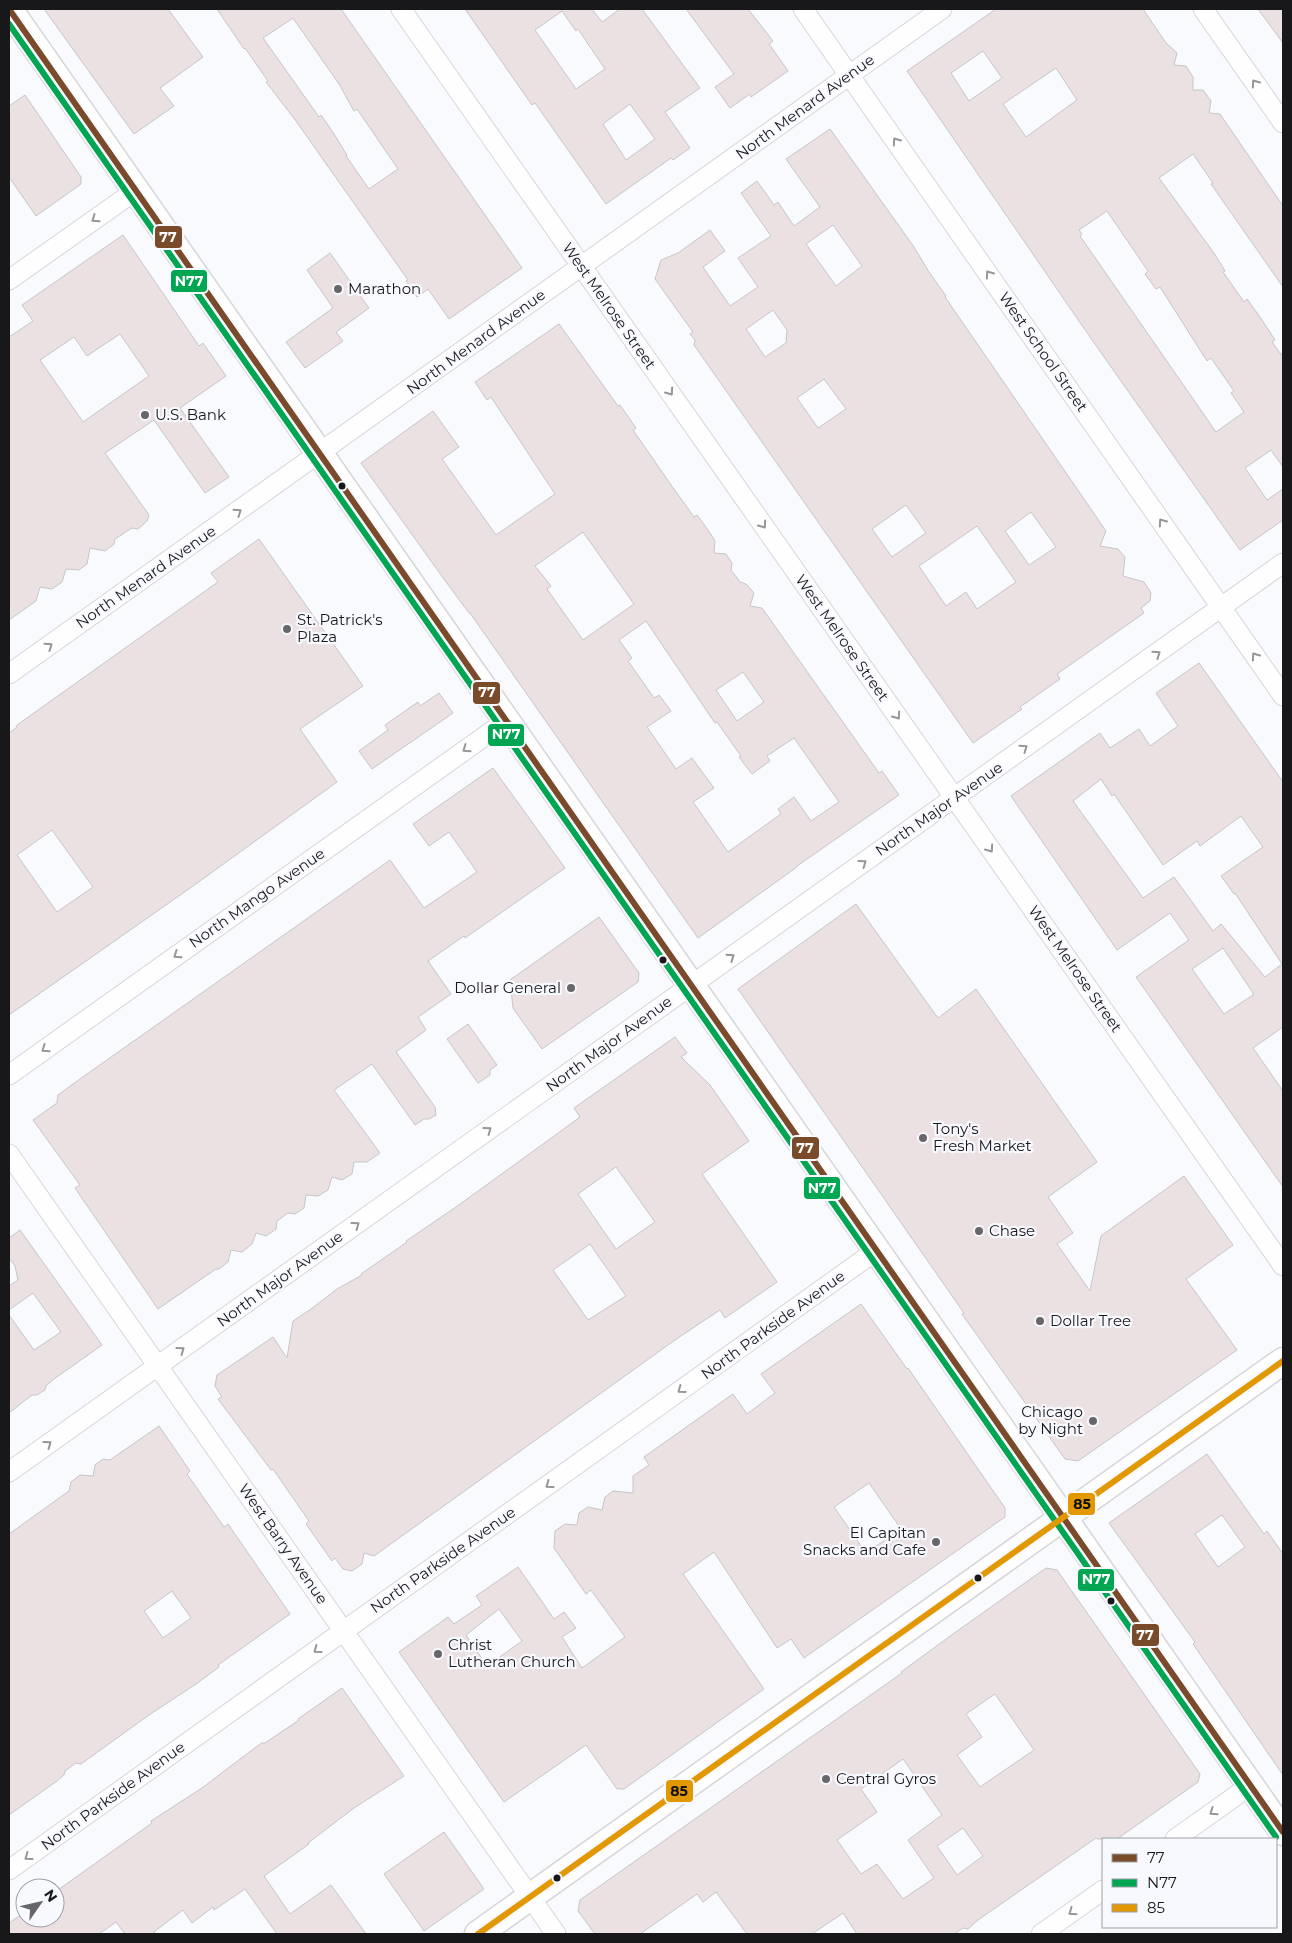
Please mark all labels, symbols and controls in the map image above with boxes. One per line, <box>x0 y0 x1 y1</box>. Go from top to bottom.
street label: North Menard Avenue <box>732 50 878 163</box>
one-way arrow <box>1252 79 1261 89</box>
one-way arrow <box>893 137 902 147</box>
one-way arrow <box>92 213 101 222</box>
line badge: 77 <box>154 225 183 249</box>
text: 77 <box>159 228 177 246</box>
street label: West Melrose Street <box>558 239 660 373</box>
line badge: N77 <box>170 269 208 293</box>
one-way arrow <box>986 271 995 280</box>
text: N77 <box>175 272 204 290</box>
place label: Marathon <box>348 279 421 298</box>
marker: Marathon <box>332 283 344 295</box>
street label: North Menard Avenue <box>403 285 549 398</box>
street label: West School Street <box>995 288 1092 415</box>
one-way arrow <box>664 387 673 396</box>
place label: U.S. Bank <box>155 405 226 424</box>
marker: U.S. Bank <box>139 409 151 421</box>
unlabelled marker <box>337 481 347 491</box>
one-way arrow <box>232 509 242 518</box>
one-way arrow <box>1159 519 1168 528</box>
one-way arrow <box>757 520 766 529</box>
street label: North Menard Avenue <box>72 521 220 632</box>
street label: West Melrose Street <box>791 571 893 705</box>
place label: St. Patrick's Plaza <box>297 610 383 646</box>
marker: St. Patrick's Plaza <box>281 623 293 635</box>
one-way arrow <box>43 643 52 652</box>
one-way arrow <box>1151 650 1160 660</box>
one-way arrow <box>1252 652 1261 661</box>
line badge: 77 <box>472 681 501 705</box>
text: 77 <box>478 683 496 701</box>
one-way arrow <box>891 710 900 720</box>
line badge: N77 <box>487 723 525 747</box>
text: N77 <box>492 725 521 743</box>
one-way arrow <box>462 743 472 752</box>
one-way arrow <box>1018 745 1028 754</box>
street label: North Major Avenue <box>871 757 1006 860</box>
street label: North Mango Avenue <box>185 843 328 952</box>
one-way arrow <box>984 843 993 853</box>
one-way arrow <box>857 860 866 868</box>
street label: West Melrose Street <box>1024 902 1126 1036</box>
one-way arrow <box>173 949 183 958</box>
one-way arrow <box>725 954 735 963</box>
unlabelled marker <box>658 955 668 965</box>
place label: Dollar General <box>454 978 561 997</box>
marker: Dollar General <box>565 982 577 994</box>
street label: North Major Avenue <box>542 991 675 1096</box>
one-way arrow <box>41 1043 51 1052</box>
place label: Tony's Fresh Market <box>933 1119 1032 1155</box>
one-way arrow <box>482 1128 491 1136</box>
marker: Tony's Fresh Market <box>917 1132 929 1144</box>
line badge: 77 <box>791 1136 820 1160</box>
text: 77 <box>796 1139 814 1157</box>
line badge: N77 <box>803 1176 841 1200</box>
text: N77 <box>808 1179 837 1197</box>
place label: Chase <box>989 1221 1035 1240</box>
one-way arrow <box>350 1222 360 1231</box>
marker: Chase <box>973 1225 985 1237</box>
street label: North Major Avenue <box>213 1226 346 1331</box>
street label: North Parkside Avenue <box>697 1266 848 1383</box>
place label: Dollar Tree <box>1050 1311 1131 1330</box>
marker: Dollar Tree <box>1034 1315 1046 1327</box>
one-way arrow <box>175 1347 185 1356</box>
one-way arrow <box>678 1385 687 1393</box>
place label: Chicago by Night <box>1018 1402 1083 1438</box>
marker: Chicago by Night <box>1087 1415 1099 1427</box>
one-way arrow <box>43 1441 52 1450</box>
one-way arrow <box>545 1479 554 1488</box>
street label: West Barry Avenue <box>235 1480 332 1608</box>
line badge: 85 <box>1067 1492 1096 1516</box>
text: 85 <box>1073 1495 1091 1513</box>
street label: North Parkside Avenue <box>366 1502 519 1617</box>
place label: El Capitan Snacks and Cafe <box>803 1523 926 1559</box>
marker: El Capitan Snacks and Cafe <box>930 1536 942 1548</box>
line badge: N77 <box>1077 1568 1115 1592</box>
text: N77 <box>1082 1570 1111 1588</box>
unlabelled marker <box>973 1573 983 1583</box>
unlabelled marker <box>1106 1596 1116 1606</box>
line badge: 77 <box>1131 1623 1160 1647</box>
text: 77 <box>1136 1626 1154 1644</box>
place label: Christ Lutheran Church <box>448 1635 576 1671</box>
one-way arrow <box>313 1644 322 1654</box>
marker: Christ Lutheran Church <box>432 1648 444 1660</box>
street label: North Parkside Avenue <box>37 1737 188 1854</box>
place label: Central Gyros <box>836 1769 936 1788</box>
marker: Central Gyros <box>820 1773 832 1785</box>
line badge: 85 <box>665 1779 694 1803</box>
text: 85 <box>670 1782 688 1800</box>
one-way arrow <box>1209 1806 1219 1815</box>
legend <box>1102 1838 1277 1928</box>
text: 77 <box>1147 1848 1165 1867</box>
one-way arrow <box>24 1851 34 1860</box>
unlabelled marker <box>552 1873 562 1883</box>
text: N77 <box>1147 1873 1177 1892</box>
north arrow <box>15 1878 65 1928</box>
text: N <box>40 1886 61 1905</box>
text: 85 <box>1147 1898 1165 1917</box>
one-way arrow <box>1068 1906 1078 1915</box>

